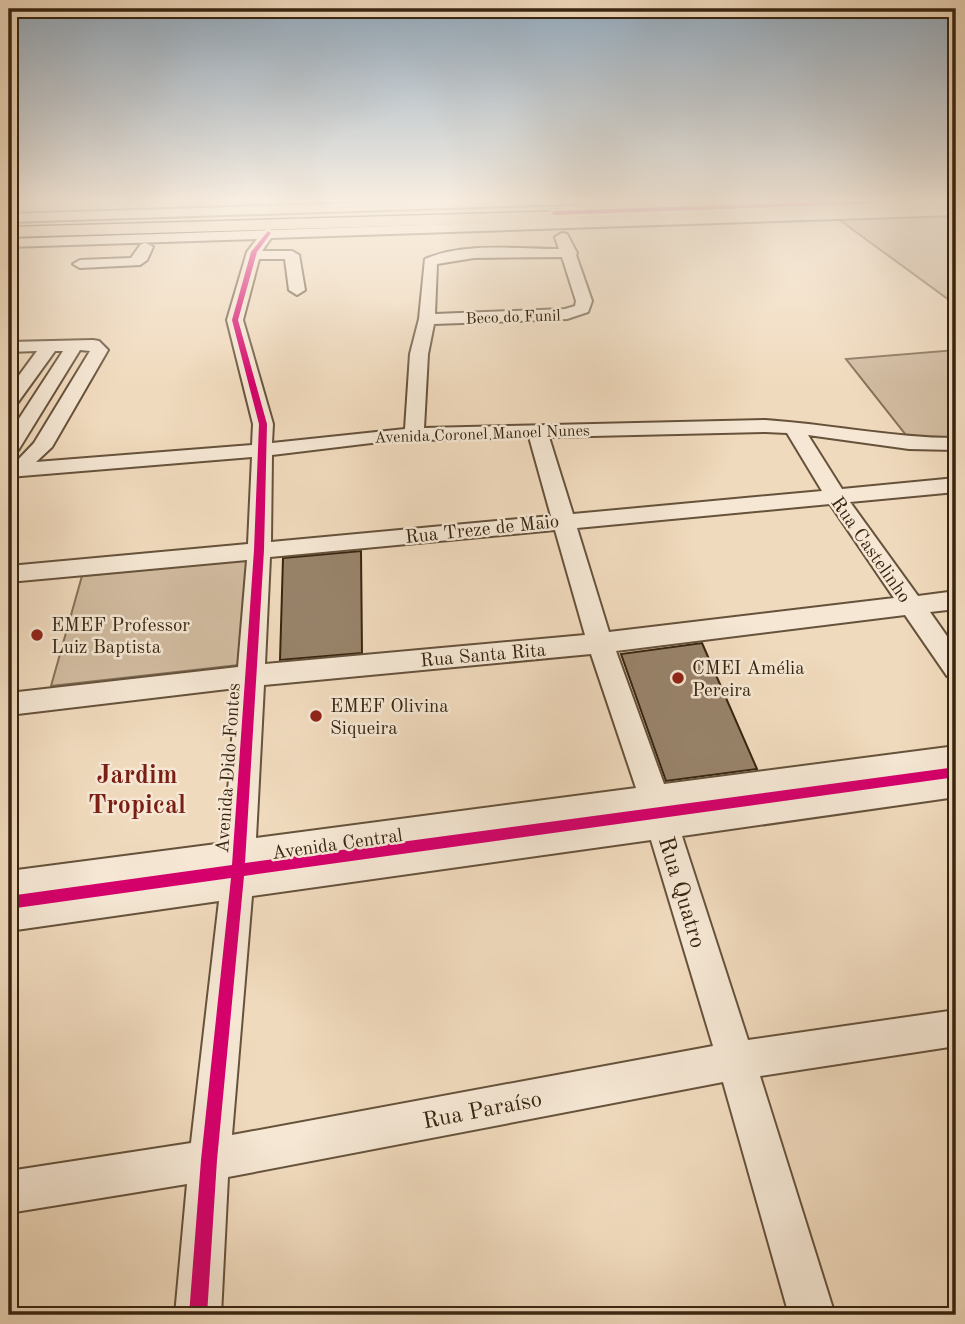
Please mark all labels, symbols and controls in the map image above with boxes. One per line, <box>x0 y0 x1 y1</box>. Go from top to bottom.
street label: Beco do Funil <box>465 308 561 328</box>
street label: Avenida Coronel Manoel Nunes <box>374 423 590 447</box>
street label: Rua Castelinho <box>826 494 913 607</box>
street label: Rua Treze de Maio <box>404 513 560 548</box>
place label: EMEF Professor Luiz Baptista <box>51 617 190 658</box>
marker: EMEF Professor Luiz Baptista <box>29 627 45 643</box>
street label: Rua Santa Rita <box>420 641 547 671</box>
place label: CMEI Amélia Pereira <box>692 660 805 701</box>
marker: CMEI Amélia Pereira <box>670 670 686 686</box>
street label: Avenida Dido Fontes <box>214 682 245 854</box>
place label: EMEF Olivina Siqueira <box>330 698 449 739</box>
marker: EMEF Olivina Siqueira <box>308 708 324 724</box>
district label: Jardim Tropical <box>88 763 186 819</box>
street label: Avenida Central <box>271 827 404 864</box>
street label: Rua Quatro <box>654 834 709 951</box>
street label: Rua Paraíso <box>421 1088 544 1133</box>

